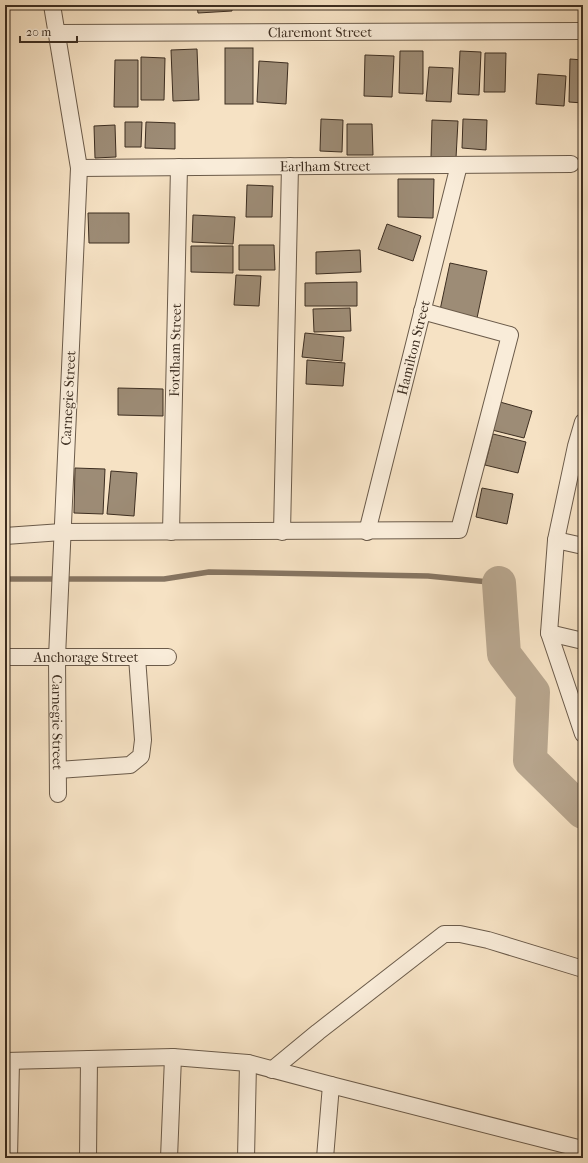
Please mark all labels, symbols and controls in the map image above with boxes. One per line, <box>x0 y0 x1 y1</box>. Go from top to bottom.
scale bar <box>20 18 77 44</box>
street label: Claremont Street <box>268 24 372 41</box>
text: 20 m <box>26 25 51 39</box>
street label: Earlham Street <box>280 158 370 175</box>
street label: Hamilton Street <box>394 299 434 397</box>
street label: Fordham Street <box>166 303 185 397</box>
street label: Carnegie Street <box>58 350 79 446</box>
street label: Anchorage Street <box>33 649 138 666</box>
street label: Carnegie Street <box>48 675 66 770</box>

